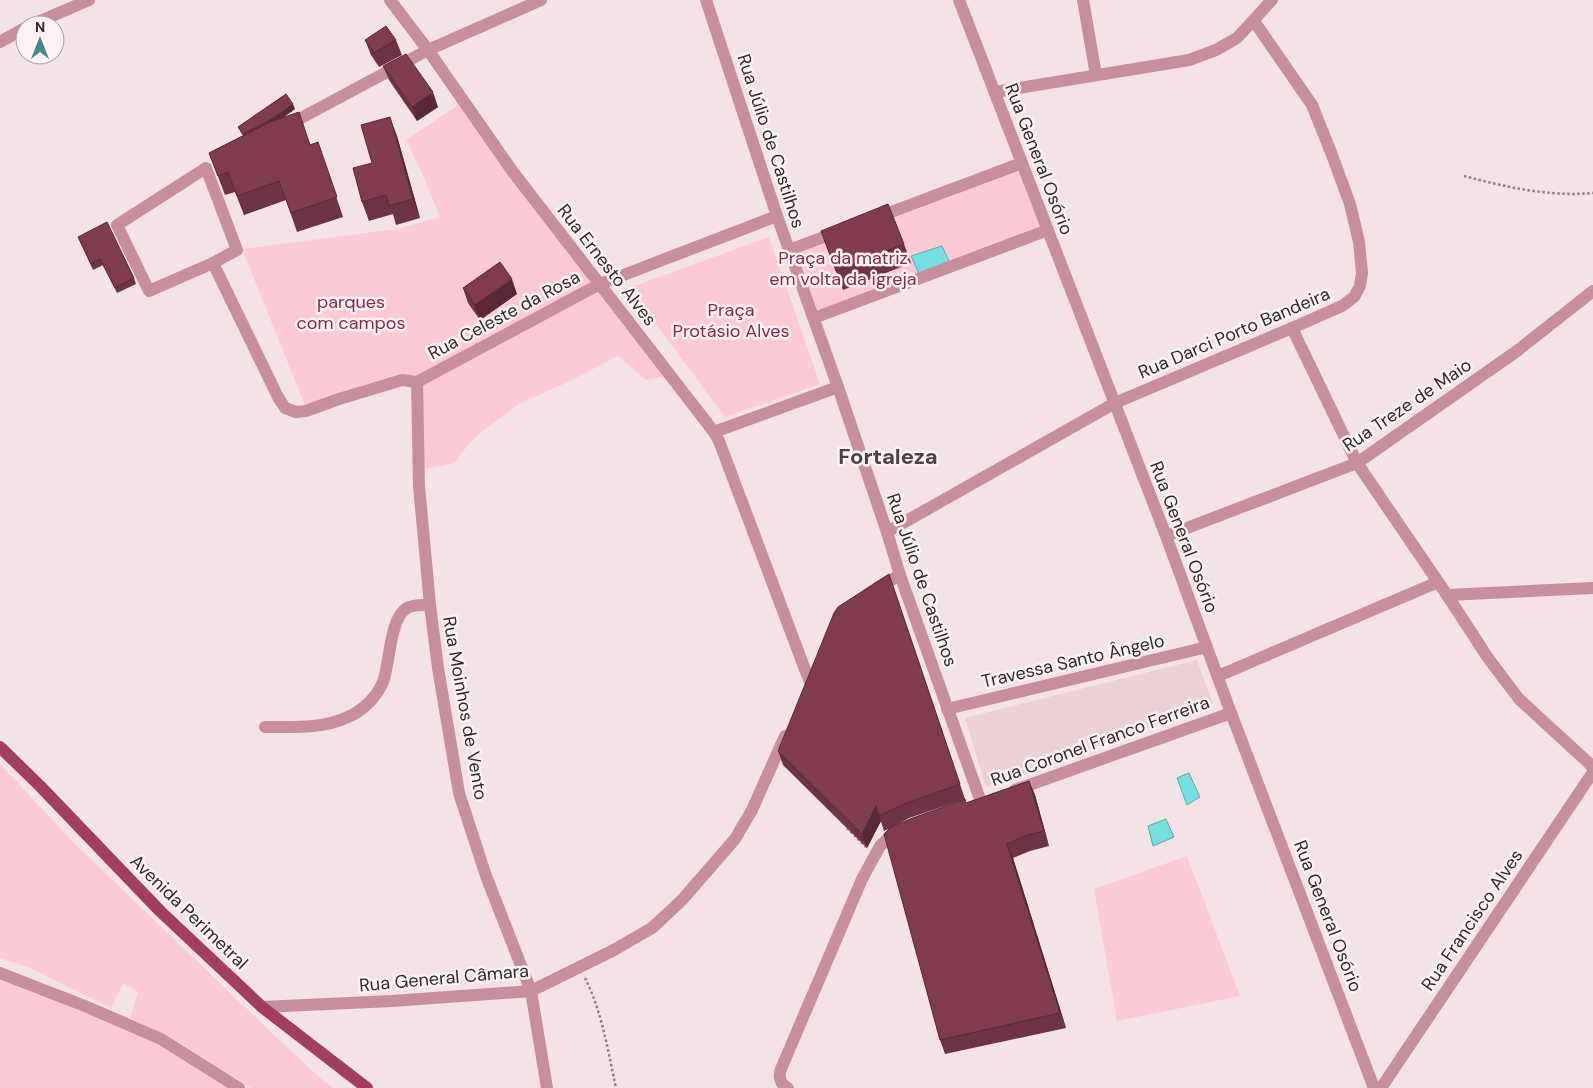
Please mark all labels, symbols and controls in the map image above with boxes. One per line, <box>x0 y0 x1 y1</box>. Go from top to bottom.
north arrow <box>15 15 65 65</box>
text: N <box>35 18 45 36</box>
street label: Rua Júlio de Castilhos <box>731 51 811 231</box>
street label: Rua General Osório <box>999 80 1079 238</box>
street label: Rua Ernesto Alves <box>552 199 662 331</box>
park label: Praça da matriz em volta da igreja <box>769 246 917 291</box>
street label: Rua Celeste da Rosa <box>424 265 584 365</box>
street label: Rua Darci Porto Bandeira <box>1134 282 1334 384</box>
park label: parques com campos <box>297 290 405 335</box>
park label: Praça Protásio Alves <box>673 298 790 343</box>
street label: Rua Treze de Maio <box>1338 353 1476 457</box>
district label: Fortaleza <box>838 442 938 471</box>
street label: Rua General Osório <box>1144 458 1224 616</box>
street label: Rua Júlio de Castilhos <box>881 490 963 670</box>
street label: Rua Moinhos de Vento <box>437 614 493 802</box>
street label: Travessa Santo Ângelo <box>979 628 1167 694</box>
street label: Rua Coronel Franco Ferreira <box>987 690 1213 792</box>
street label: Rua General Osório <box>1288 837 1368 995</box>
street label: Rua Francisco Alves <box>1416 845 1528 995</box>
street label: Avenida Perimetral <box>125 849 253 975</box>
street label: Rua General Câmara <box>358 959 530 997</box>

